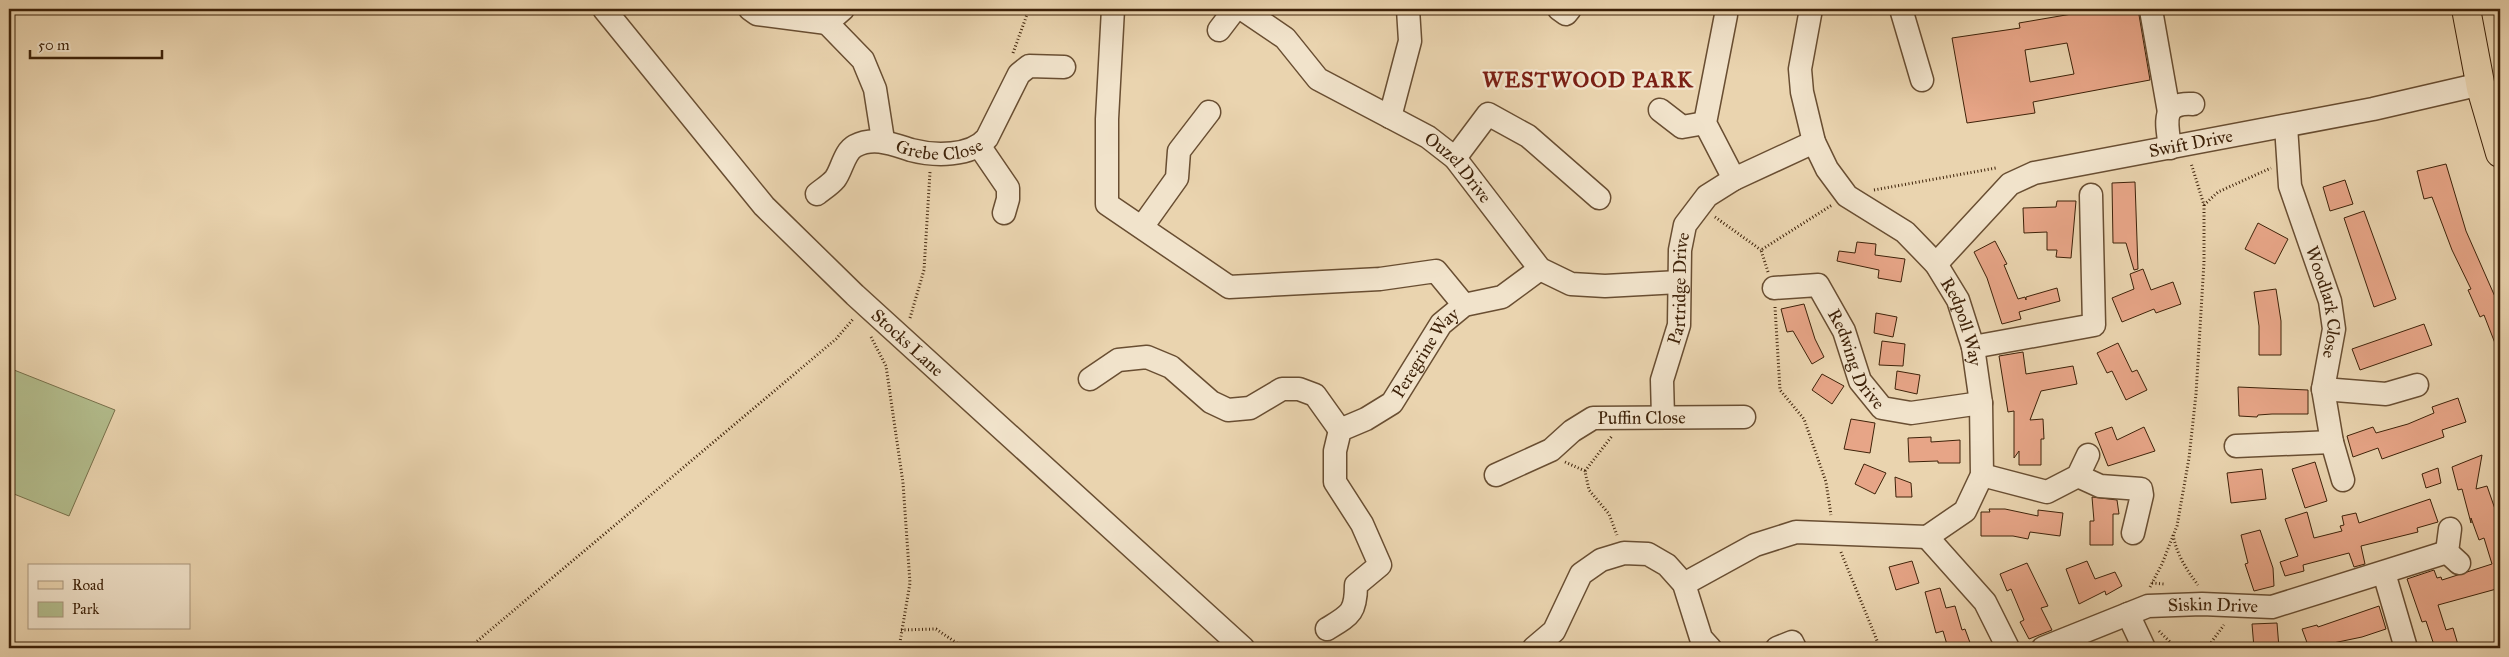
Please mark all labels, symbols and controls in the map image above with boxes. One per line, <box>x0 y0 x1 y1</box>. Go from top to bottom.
scale bar <box>30 28 162 60</box>
text: 50 m <box>38 36 70 54</box>
district label: WESTWOOD PARK <box>1482 66 1694 93</box>
street label: Swift Drive <box>2147 125 2235 162</box>
street label: Ouzel Drive <box>1420 127 1496 207</box>
street label: Grebe Close <box>893 134 987 165</box>
street label: Partridge Drive <box>1663 230 1694 347</box>
street label: Woodlark Close <box>2301 243 2345 360</box>
street label: Redpoll Way <box>1936 273 1987 368</box>
street label: Peregrine Way <box>1387 302 1464 402</box>
street label: Stocks Lane <box>867 304 948 381</box>
street label: Redwing Drive <box>1823 305 1890 414</box>
street label: Puffin Close <box>1597 406 1686 429</box>
legend <box>28 564 190 630</box>
text: Road <box>72 576 104 594</box>
street label: Siskin Drive <box>2167 593 2259 617</box>
text: Park <box>72 600 99 618</box>

